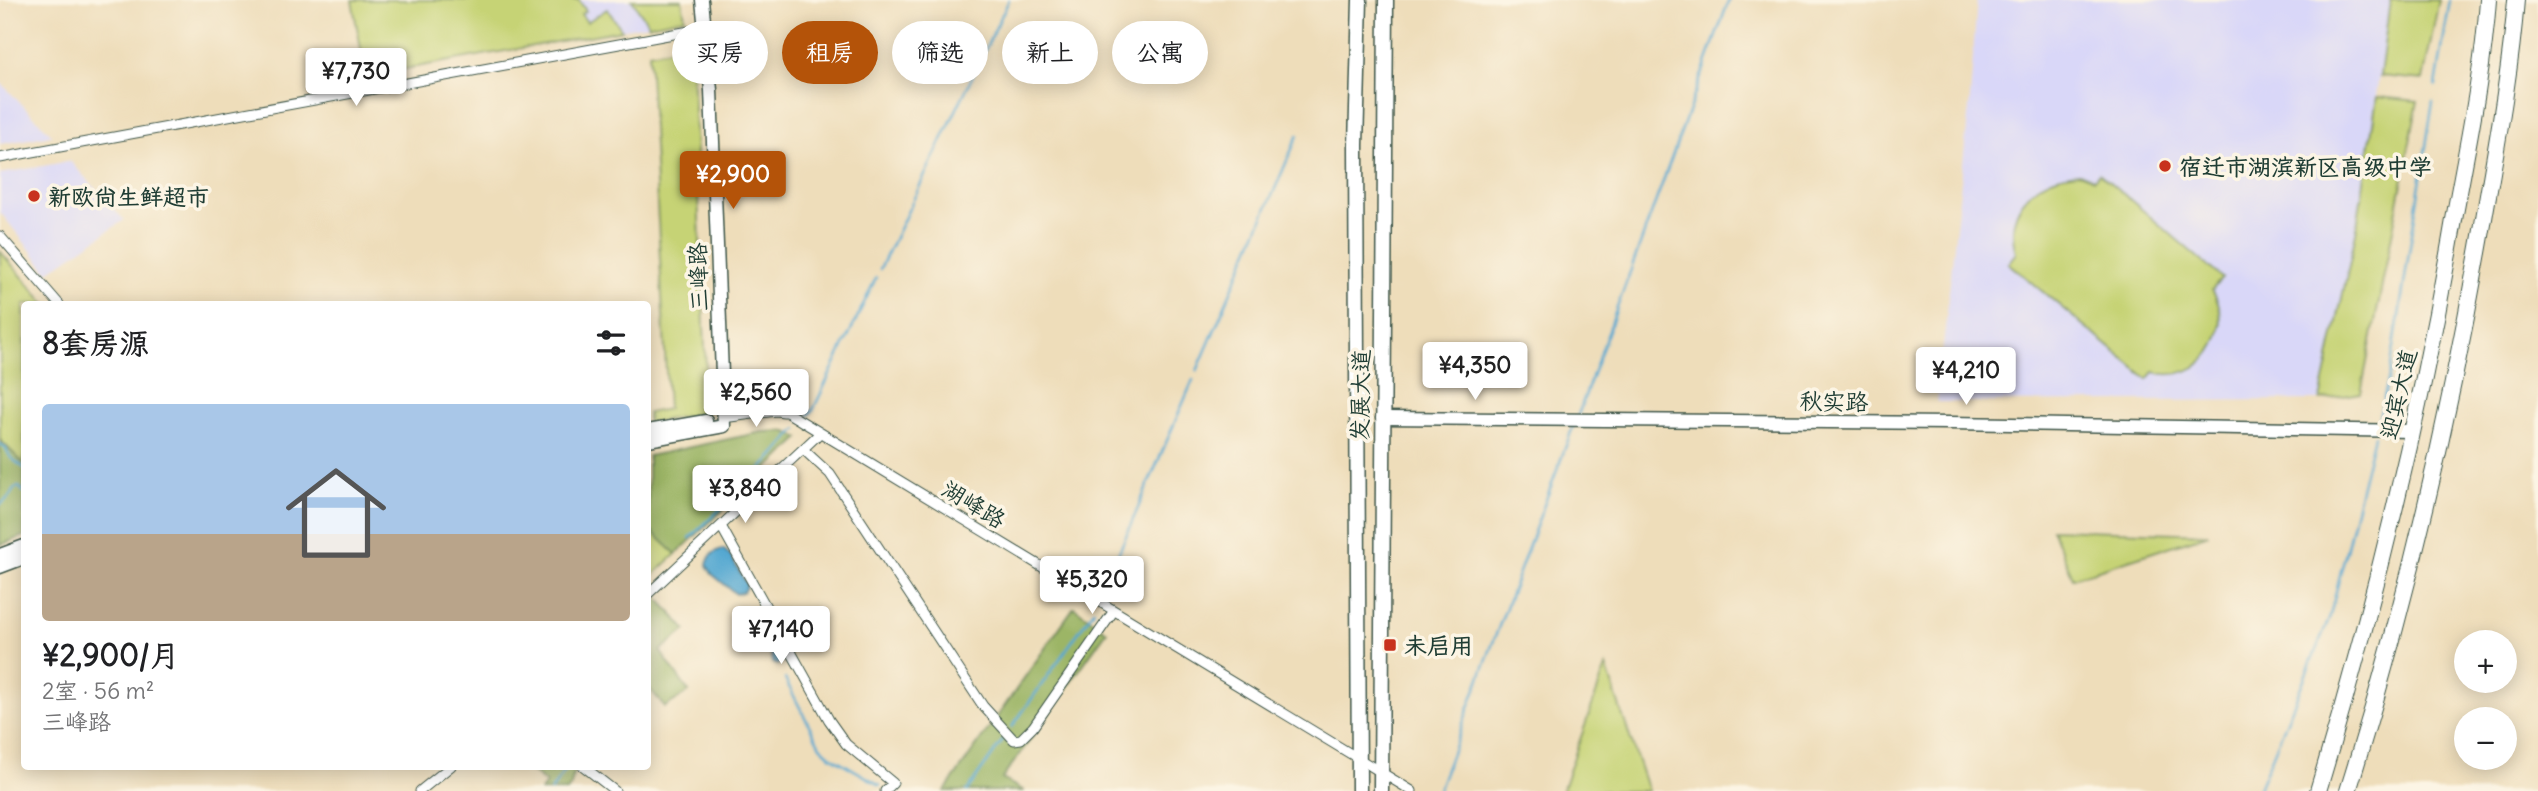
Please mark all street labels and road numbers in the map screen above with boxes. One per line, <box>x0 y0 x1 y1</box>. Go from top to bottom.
street label: 三峰路 <box>682 242 714 312</box>
street label: 迎宾大道 <box>2374 346 2422 442</box>
street label: 发展大道 <box>1345 349 1375 441</box>
street label: 秋实路 <box>1799 386 1869 416</box>
street label: 湖峰路 <box>937 474 1011 534</box>

